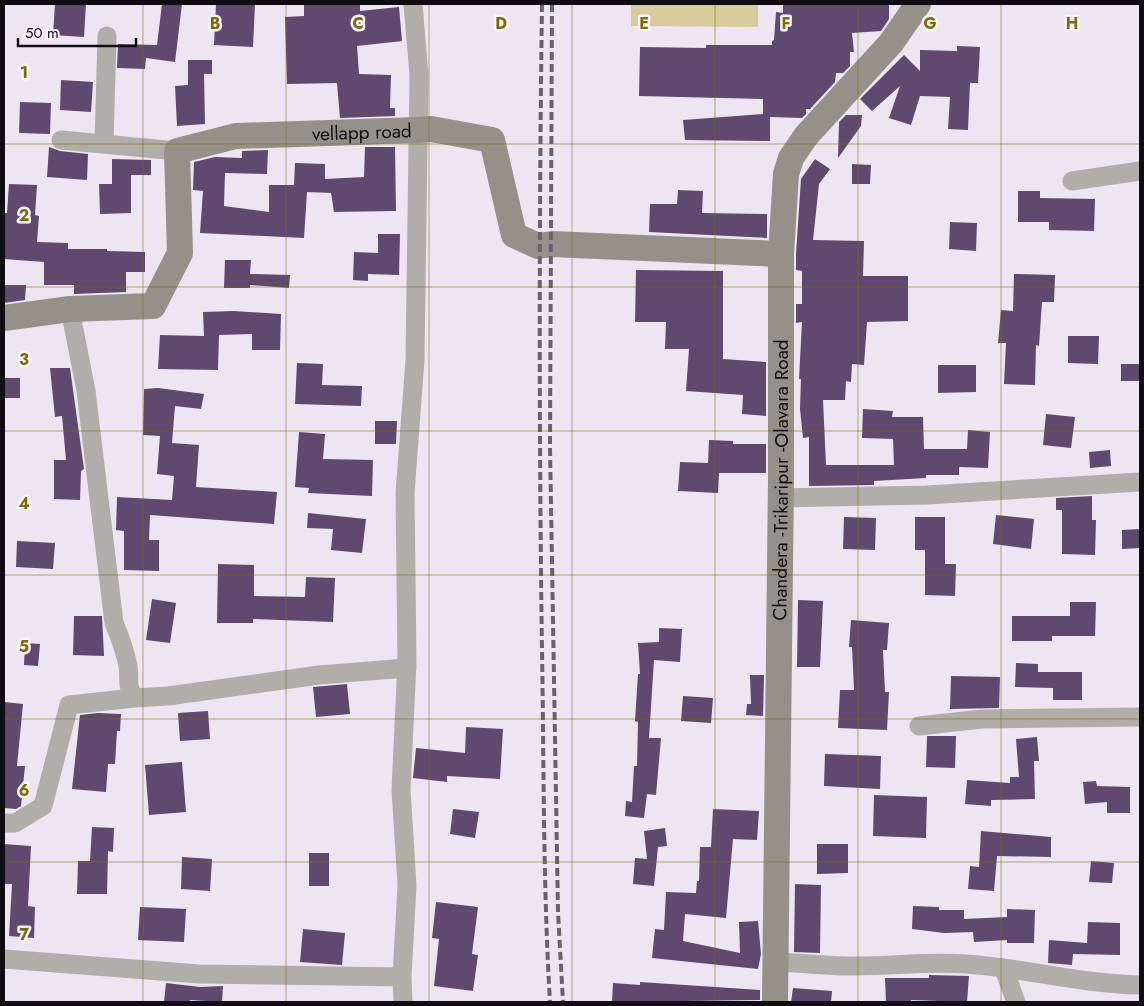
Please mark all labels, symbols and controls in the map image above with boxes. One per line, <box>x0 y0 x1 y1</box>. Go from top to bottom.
text: B <box>210 12 220 35</box>
text: C <box>352 12 364 35</box>
text: D <box>495 12 507 35</box>
text: E <box>639 12 649 35</box>
text: F <box>782 12 790 35</box>
text: G <box>923 12 937 35</box>
text: H <box>1066 12 1078 35</box>
scale bar <box>18 15 135 47</box>
text: 50 m <box>25 22 59 44</box>
text: 1 <box>20 61 28 84</box>
street label: vellapp road <box>312 117 412 147</box>
text: 2 <box>19 204 29 227</box>
street label: Chandera -Trikaripur -Olavara Road <box>766 339 795 621</box>
text: 3 <box>19 348 29 371</box>
text: 4 <box>18 492 30 515</box>
text: 5 <box>19 635 29 658</box>
text: 6 <box>19 779 29 802</box>
text: 7 <box>19 923 29 946</box>

